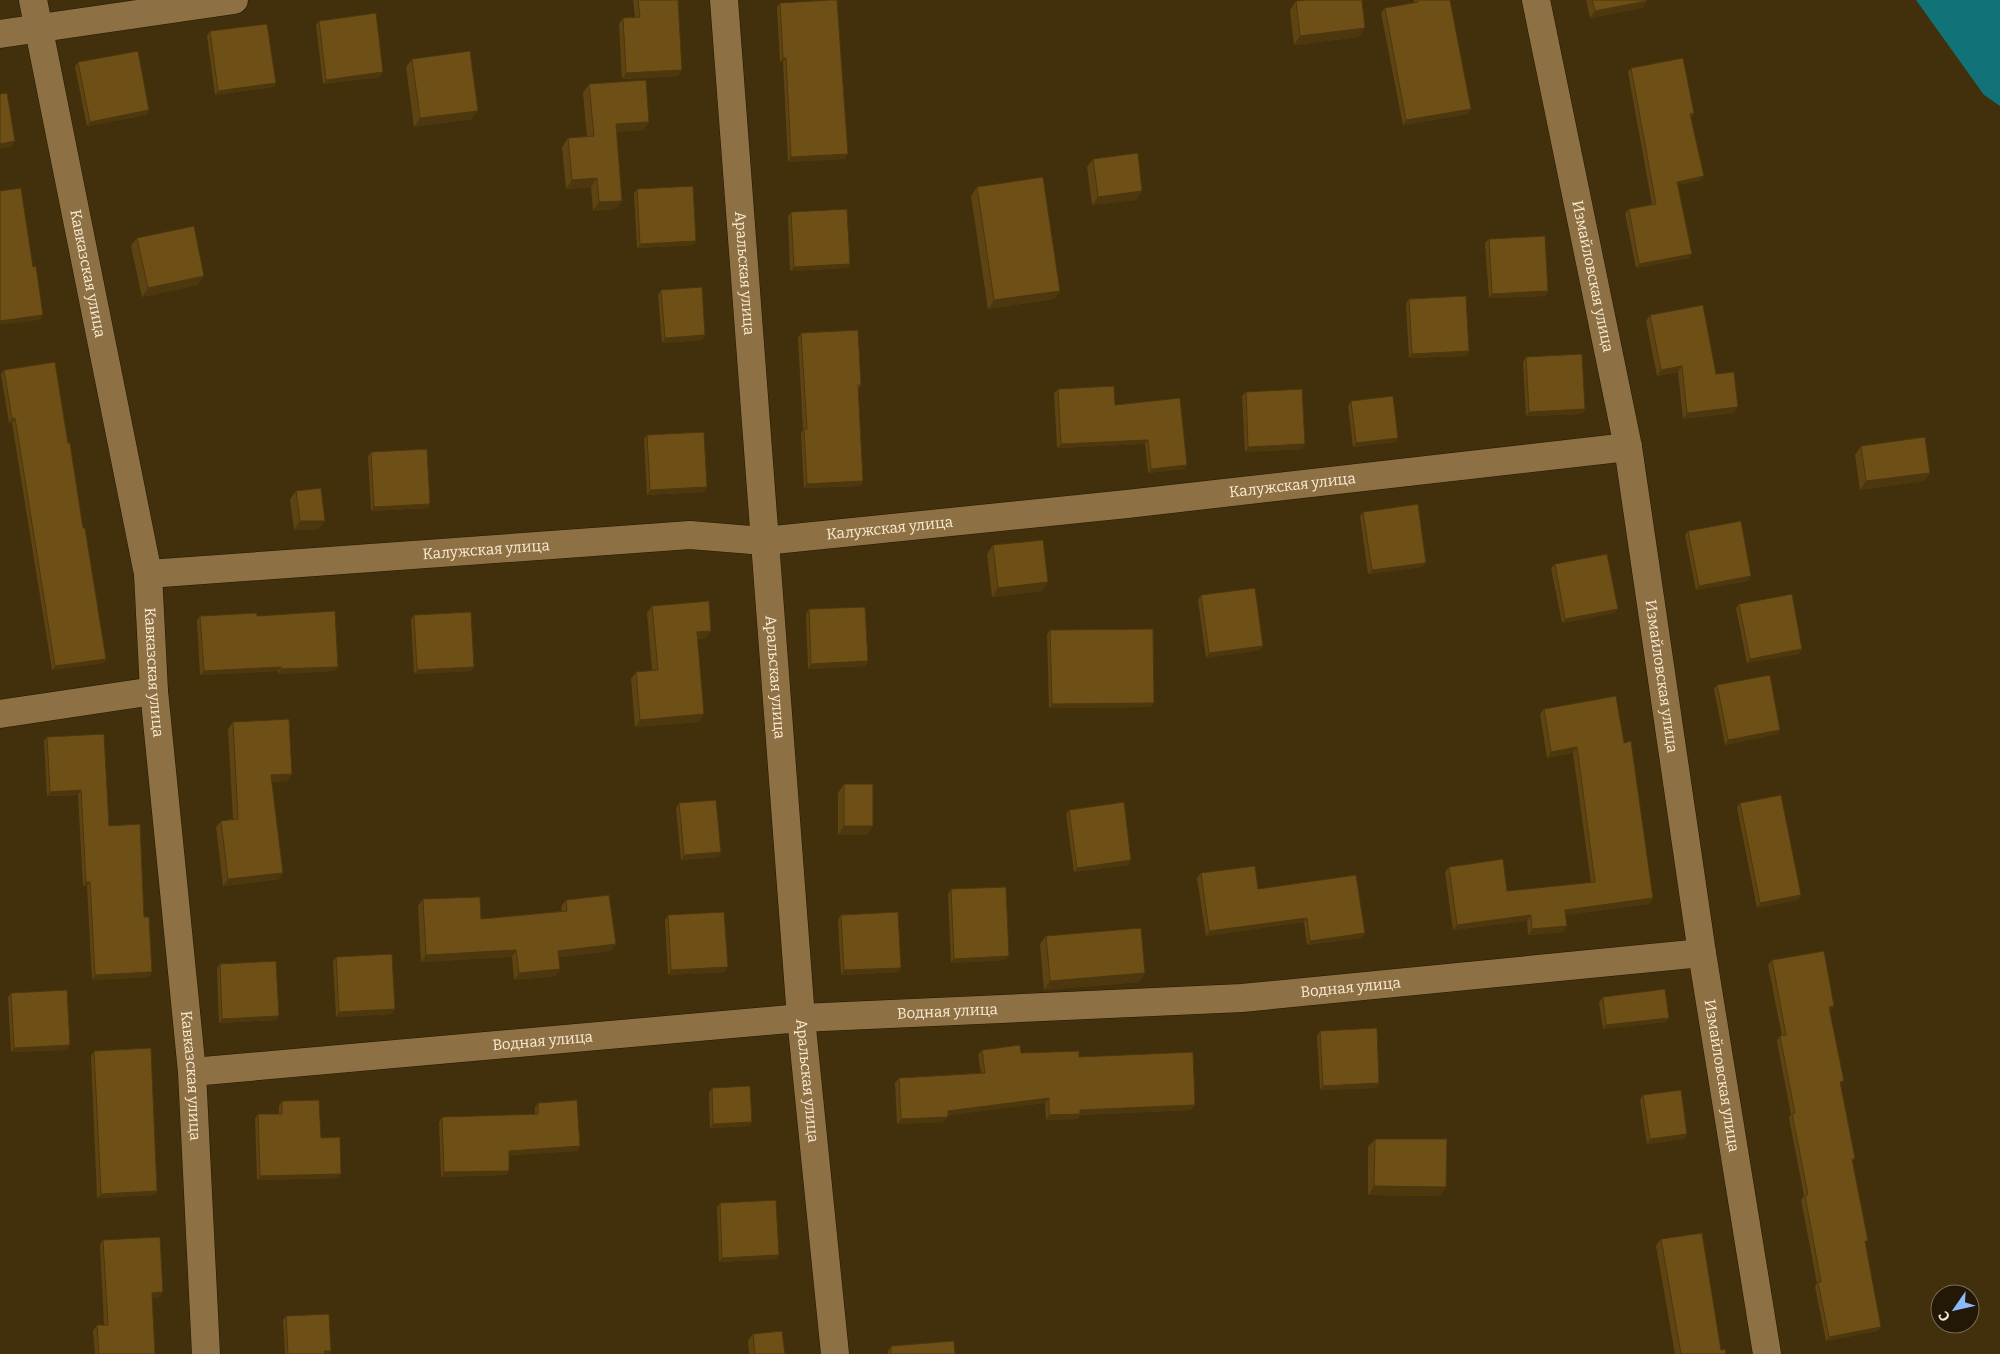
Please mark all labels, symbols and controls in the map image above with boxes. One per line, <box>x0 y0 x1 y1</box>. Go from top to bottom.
street label: Измайловская улица <box>1568 199 1617 354</box>
street label: Кавказская улица <box>66 208 109 339</box>
street label: Аральская улица <box>731 211 758 336</box>
street label: Калужская улица <box>1228 469 1357 501</box>
street label: Калужская улица <box>826 513 954 544</box>
street label: Калужская улица <box>422 536 550 563</box>
street label: Измайловская улица <box>1641 598 1682 754</box>
street label: Кавказская улица <box>141 607 168 738</box>
street label: Аральская улица <box>762 615 789 740</box>
street label: Водная улица <box>1300 974 1402 1001</box>
street label: Измайловская улица <box>1701 998 1743 1153</box>
street label: Водная улица <box>897 1000 998 1023</box>
street label: Кавказская улица <box>177 1010 204 1141</box>
street label: Аральская улица <box>792 1018 823 1143</box>
street label: Водная улица <box>492 1027 594 1054</box>
north arrow <box>1930 1284 1980 1334</box>
text: С <box>1935 1307 1954 1324</box>

